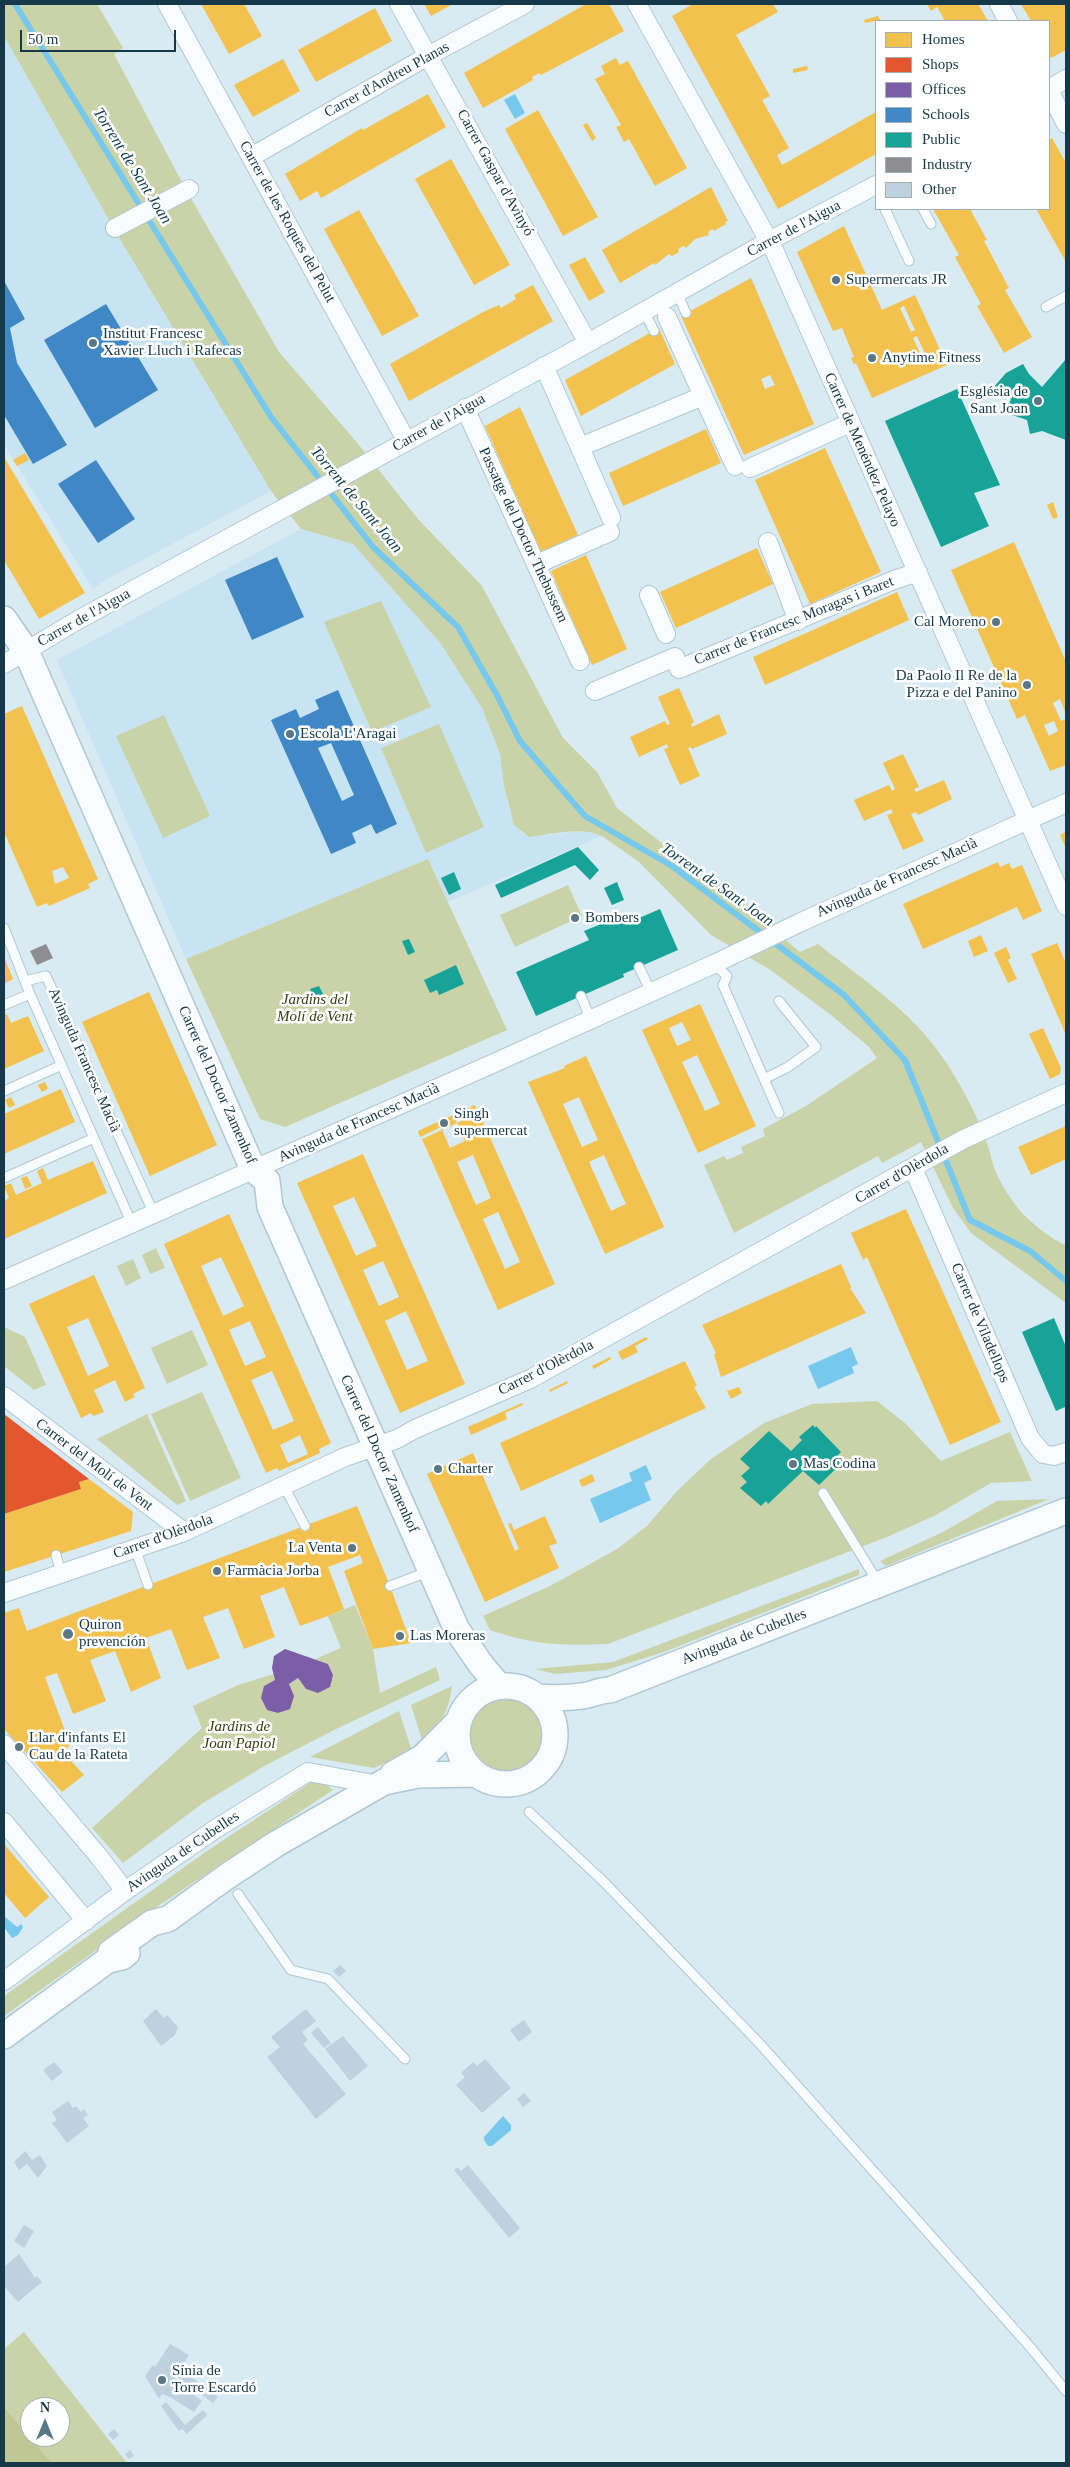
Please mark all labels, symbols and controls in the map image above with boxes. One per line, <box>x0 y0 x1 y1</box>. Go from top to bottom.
scale bar <box>22 20 179 52</box>
legend <box>875 20 1050 210</box>
text: 50 m <box>28 31 58 47</box>
text: Homes <box>922 31 965 47</box>
street label: Carrer d'Andreu Planas <box>321 38 453 122</box>
text: Shops <box>922 56 959 72</box>
text: Offices <box>922 81 966 97</box>
water label: Torrent de Sant Joan <box>88 104 176 228</box>
street label: Carrer Gaspar d'Avinyó <box>453 106 537 240</box>
text: Schools <box>922 106 970 122</box>
text: Public <box>922 131 960 147</box>
street label: Carrer de les Roques del Pelut <box>235 138 339 306</box>
text: Industry <box>922 156 972 172</box>
text: Other <box>922 181 956 197</box>
street label: Carrer de l'Aigua <box>744 197 844 261</box>
place label: Supermercats JR <box>846 271 947 289</box>
marker: Supermercats JR <box>830 274 842 286</box>
place label: Institut Francesc Xavier Lluch i Rafecas <box>103 325 242 360</box>
marker: Institut Francesc Xavier Lluch i Rafecas <box>87 337 99 349</box>
place label: Anytime Fitness <box>882 349 981 367</box>
marker: Anytime Fitness <box>866 352 878 364</box>
street label: Carrer de Menéndez Pelayo <box>820 370 904 530</box>
place label: Església de Sant Joan <box>960 383 1028 418</box>
street label: Carrer de l'Aigua <box>389 390 489 456</box>
marker: Església de Sant Joan <box>1032 395 1044 407</box>
water label: Torrent de Sant Joan <box>306 443 406 557</box>
street label: Passatge del Doctor Thebussem <box>474 445 572 625</box>
street label: Carrer de Francesc Moragas i Baret <box>692 573 896 669</box>
street label: Carrer de l'Aigua <box>34 585 134 651</box>
place label: Cal Moreno <box>914 613 986 631</box>
marker: Cal Moreno <box>990 616 1002 628</box>
place label: Da Paolo Il Re de la Pizza e del Panino <box>896 667 1017 702</box>
marker: Da Paolo Il Re de la Pizza e del Panino <box>1021 679 1033 691</box>
place label: Escola L'Aragai <box>300 725 396 743</box>
marker: Escola L'Aragai <box>284 728 296 740</box>
street label: Avinguda de Francesc Macià <box>814 834 980 922</box>
water label: Torrent de Sant Joan <box>657 839 777 931</box>
place label: Bombers <box>585 909 639 927</box>
marker: Bombers <box>569 912 581 924</box>
street label: Avinguda Francesc Macià <box>44 985 124 1135</box>
park label: Jardins del Molí de Vent <box>277 991 353 1026</box>
street label: Carrer del Doctor Zamenhof <box>174 1003 260 1167</box>
street label: Avinguda de Francesc Macià <box>276 1079 442 1167</box>
place label: Singh supermercat <box>454 1105 527 1140</box>
marker: Singh supermercat <box>438 1117 450 1129</box>
street label: Carrer d'Olèrdola <box>852 1140 952 1208</box>
street label: Carrer de Viladellops <box>947 1260 1013 1386</box>
street label: Carrer d'Olèrdola <box>495 1336 597 1400</box>
street label: Carrer del Doctor Zamenhof <box>336 1372 422 1536</box>
street label: Carrer del Molí de Vent <box>32 1415 156 1515</box>
place label: Mas Codina <box>803 1455 876 1473</box>
marker: Mas Codina <box>787 1458 799 1470</box>
place label: Charter <box>448 1460 493 1478</box>
marker: Charter <box>432 1463 444 1475</box>
street label: Carrer d'Olèrdola <box>111 1511 215 1563</box>
place label: La Venta <box>288 1539 342 1557</box>
marker: La Venta <box>346 1542 358 1554</box>
place label: Farmàcia Jorba <box>227 1562 319 1580</box>
marker: Farmàcia Jorba <box>211 1565 223 1577</box>
street label: Avinguda de Cubelles <box>679 1605 809 1669</box>
place label: Quiron prevención <box>79 1616 146 1651</box>
marker: Quiron prevención <box>61 1627 75 1641</box>
place label: Las Moreras <box>410 1627 485 1645</box>
marker: Las Moreras <box>394 1630 406 1642</box>
park label: Jardins de Joan Papiol <box>203 1718 275 1753</box>
place label: Llar d'infants El Cau de la Rateta <box>29 1729 128 1764</box>
marker: Llar d'infants El Cau de la Rateta <box>13 1741 25 1753</box>
street label: Avinguda de Cubelles <box>123 1808 243 1896</box>
place label: Sínia de Torre Escardó <box>172 2362 256 2397</box>
marker: Sínia de Torre Escardó <box>156 2374 168 2386</box>
north arrow <box>20 2397 70 2447</box>
text: N <box>40 2400 50 2415</box>

